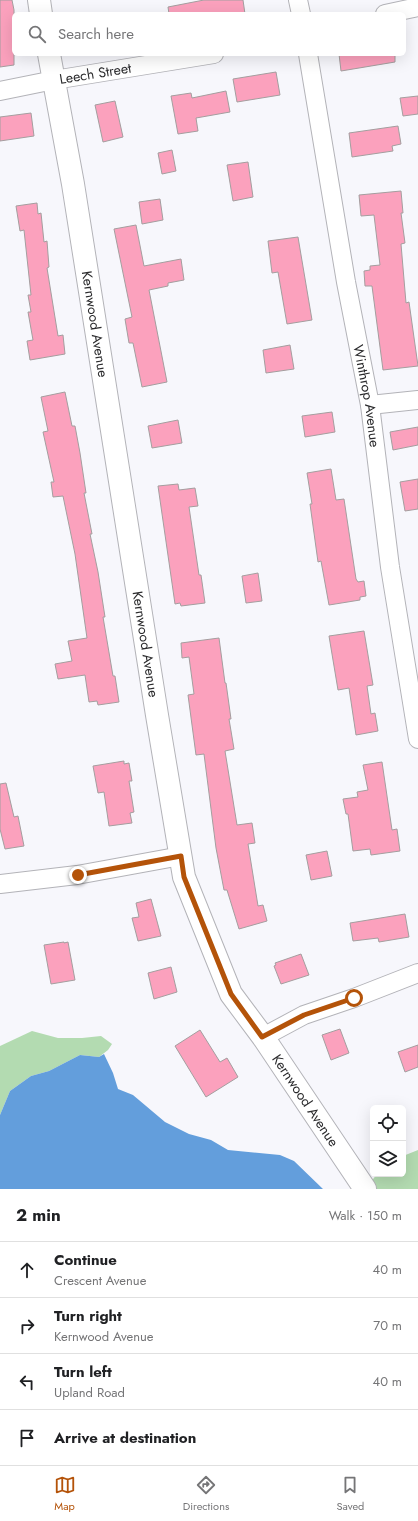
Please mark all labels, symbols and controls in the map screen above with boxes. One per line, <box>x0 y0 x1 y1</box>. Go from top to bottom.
search box <box>12 12 406 56</box>
icon: search <box>26 23 48 45</box>
text: Search here <box>58 23 134 45</box>
street label: Leech Street <box>58 57 133 89</box>
street label: Kernwood Avenue <box>77 270 113 379</box>
street label: Winthrop Avenue <box>348 343 385 448</box>
street label: Kernwood Avenue <box>128 590 164 699</box>
route end <box>69 866 87 884</box>
route start <box>345 989 363 1007</box>
street label: Kernwood Avenue <box>267 1050 344 1150</box>
map controls <box>370 1105 406 1177</box>
button: locate <box>370 1105 406 1141</box>
button: layers <box>370 1141 406 1177</box>
text: 2 min <box>16 1203 61 1227</box>
text: Walk · 150 m <box>329 1206 402 1225</box>
text: Continue <box>54 1249 117 1271</box>
icon: ahead <box>16 1259 38 1281</box>
text: 40 m <box>373 1260 402 1279</box>
text: Crescent Avenue <box>54 1271 146 1290</box>
text: Turn right <box>54 1305 122 1327</box>
icon: right <box>16 1315 38 1337</box>
text: 70 m <box>373 1316 402 1335</box>
text: Kernwood Avenue <box>54 1327 154 1346</box>
text: Turn left <box>54 1361 112 1383</box>
icon: left <box>16 1371 38 1393</box>
text: 40 m <box>373 1372 402 1391</box>
text: Upland Road <box>54 1383 125 1402</box>
icon: arrive <box>16 1427 38 1449</box>
text: Arrive at destination <box>54 1427 196 1449</box>
tab: Map <box>54 1474 76 1514</box>
tab: Directions <box>183 1474 229 1514</box>
tab: Saved <box>337 1474 364 1514</box>

